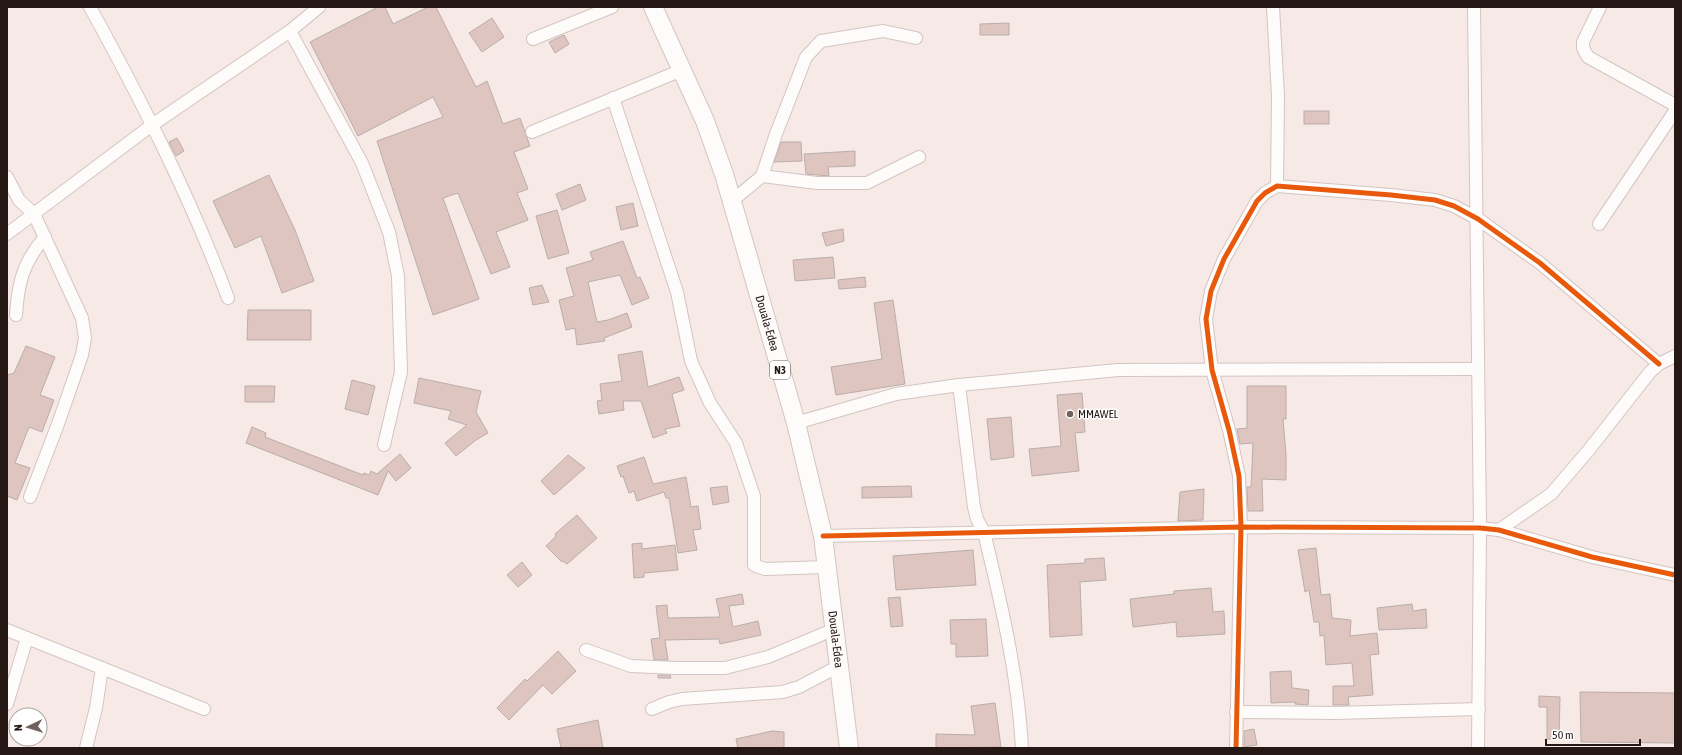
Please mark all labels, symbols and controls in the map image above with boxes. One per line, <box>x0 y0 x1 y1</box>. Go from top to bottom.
street label: Douala-Edea <box>752 294 782 353</box>
road number: N3 <box>770 361 790 379</box>
place label: MMAWEL <box>1078 407 1119 421</box>
marker: MMAWEL <box>1065 409 1075 419</box>
street label: Douala-Edea <box>825 610 846 669</box>
north arrow <box>8 707 48 747</box>
scale bar <box>1546 721 1640 747</box>
text: N <box>12 724 24 731</box>
text: 50 m <box>1552 728 1574 742</box>

